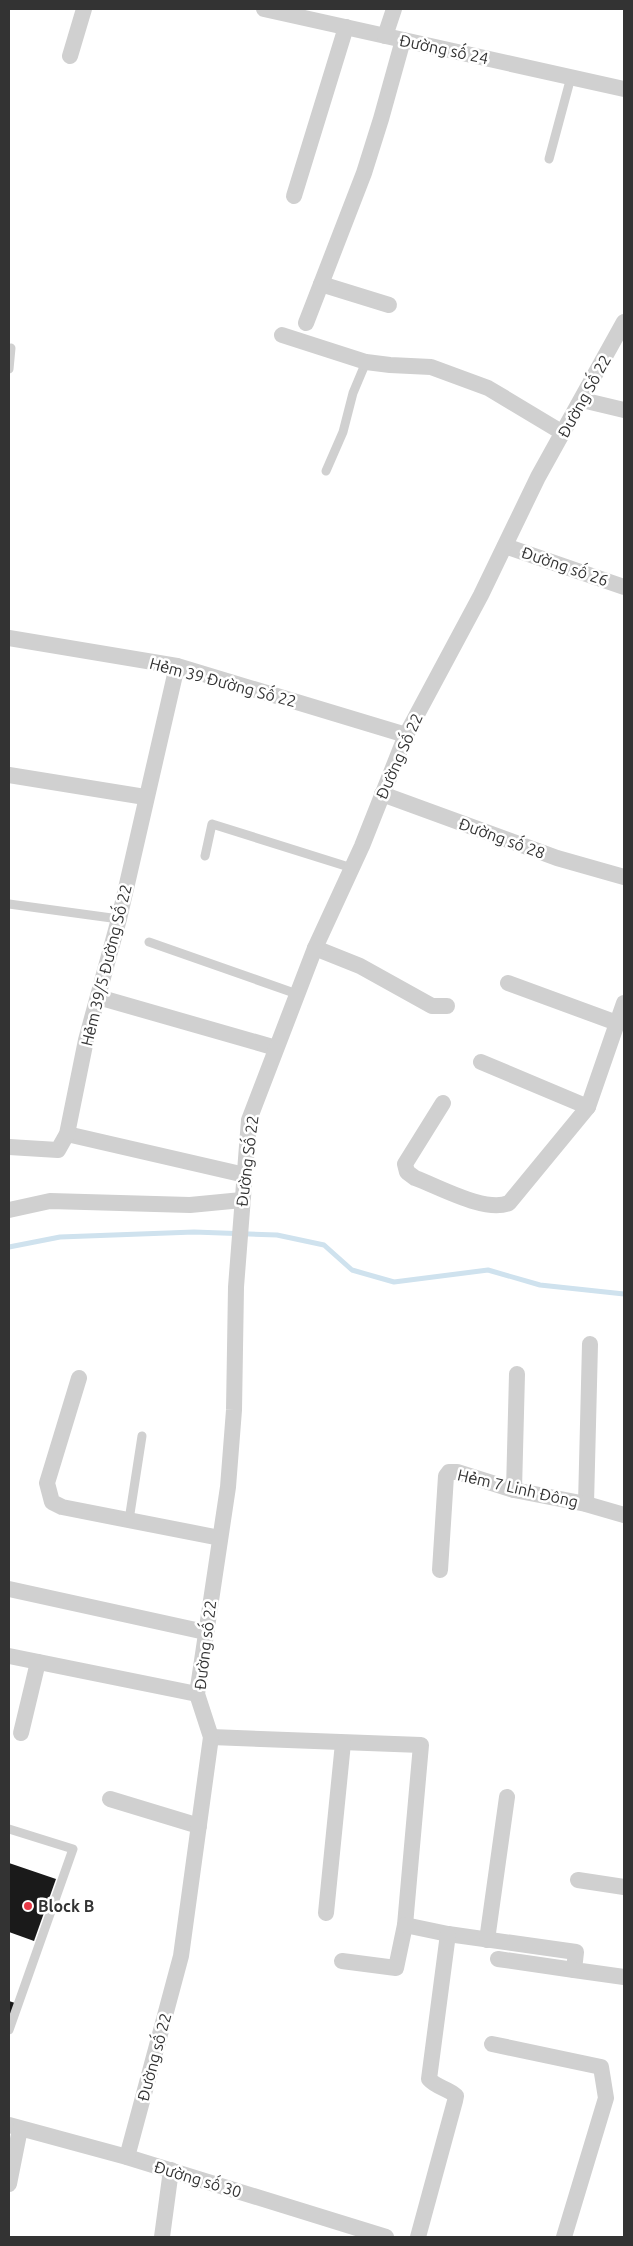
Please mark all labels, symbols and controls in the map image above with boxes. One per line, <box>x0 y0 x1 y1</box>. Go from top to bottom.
street label: Đường số 24 <box>398 28 491 67</box>
street label: Đường Số 22 <box>551 350 614 441</box>
street label: Đường số 26 <box>519 540 612 589</box>
street label: Hẻm 39 Đường Số 22 <box>148 651 299 710</box>
street label: Đường Số 22 <box>369 709 426 802</box>
street label: Đường số 28 <box>456 811 549 862</box>
street label: Hẻm 39/5 Đường Số 22 <box>74 882 135 1048</box>
street label: Đường Số 22 <box>230 1114 262 1208</box>
street label: Hẻm 7 Linh Đông <box>456 1465 580 1511</box>
street label: Đường số 22 <box>188 1599 219 1691</box>
place label: Block B <box>38 1897 94 1915</box>
marker: Block B <box>22 1900 34 1912</box>
street label: Đường số 22 <box>131 2010 174 2103</box>
street label: Đường số 30 <box>152 2154 245 2201</box>

